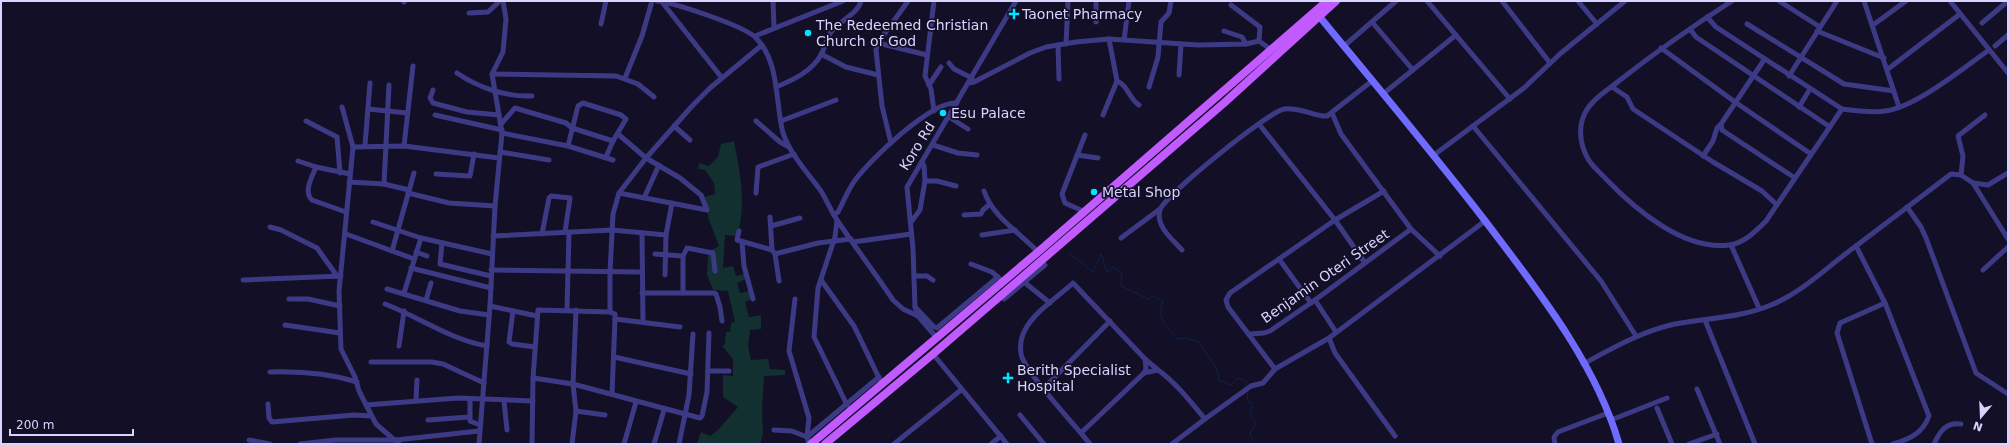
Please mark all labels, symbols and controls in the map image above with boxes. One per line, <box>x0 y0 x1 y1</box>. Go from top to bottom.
place label: Taonet Pharmacy <box>1021 6 1142 22</box>
marker: Taonet Pharmacy <box>1009 9 1019 19</box>
place label: The Redeemed Christian Church of God <box>815 17 988 49</box>
marker: The Redeemed Christian Church of God <box>803 28 813 38</box>
place label: Esu Palace <box>951 105 1026 121</box>
marker: Esu Palace <box>938 108 948 118</box>
street label: Koro Rd <box>896 119 938 173</box>
place label: Metal Shop <box>1102 184 1180 200</box>
marker: Metal Shop <box>1089 187 1099 197</box>
street label: Benjamin Oteri Street <box>1258 226 1392 326</box>
place label: Berith Specialist Hospital <box>1017 362 1131 394</box>
marker: Berith Specialist Hospital <box>1002 372 1014 384</box>
north arrow <box>1961 397 2001 437</box>
scale bar <box>10 411 133 437</box>
text: 200 m <box>16 418 54 432</box>
text: N <box>1971 418 1984 434</box>

